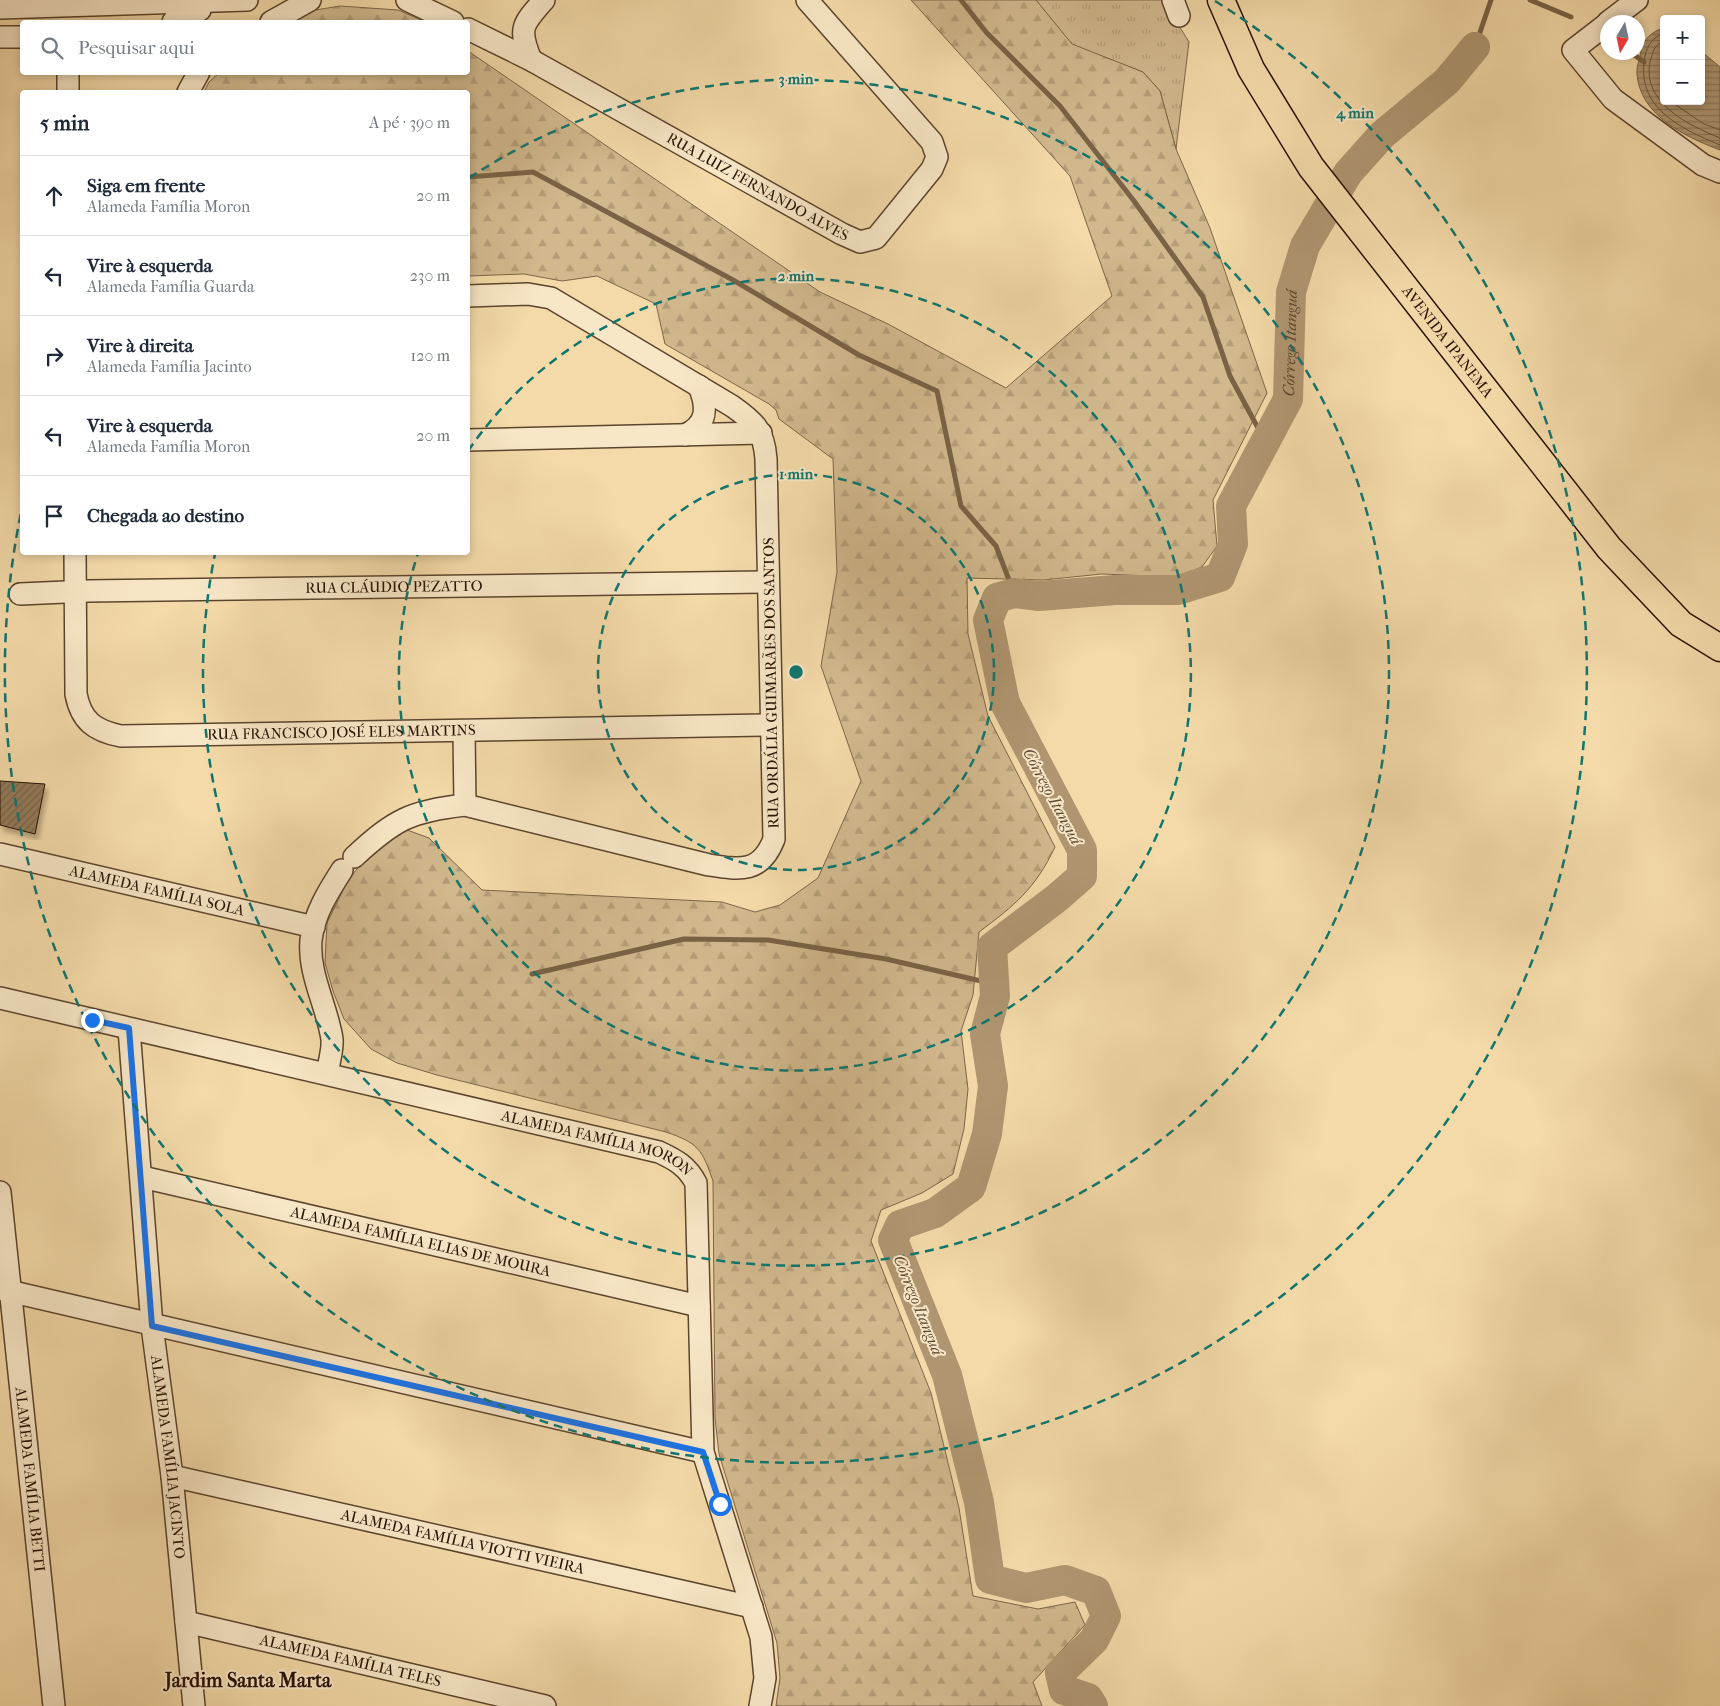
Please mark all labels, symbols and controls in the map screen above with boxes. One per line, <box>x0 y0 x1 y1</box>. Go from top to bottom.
north arrow <box>1600 15 1645 60</box>
map controls <box>1660 15 1705 105</box>
button: + <box>1660 15 1705 60</box>
search box <box>20 20 470 75</box>
icon: search <box>38 34 66 62</box>
text: Pesquisar aqui <box>78 37 195 59</box>
button: − <box>1660 60 1705 105</box>
text: 3 min <box>779 70 814 88</box>
text: 4 min <box>1335 104 1374 122</box>
text: 5 min <box>40 111 89 135</box>
text: A pé · 390 m <box>369 113 450 132</box>
street label: RUA LUIZ FERNANDO ALVES <box>664 129 852 245</box>
text: Siga em frente <box>87 175 205 197</box>
icon: ahead <box>40 182 68 210</box>
text: 20 m <box>416 186 450 205</box>
text: Alameda Família Moron <box>87 197 250 216</box>
text: Vire à esquerda <box>87 255 213 277</box>
icon: left <box>40 262 68 290</box>
text: 230 m <box>410 266 450 285</box>
text: 2 min <box>778 267 815 285</box>
text: Alameda Família Guarda <box>87 277 254 296</box>
street label: AVENIDA IPANEMA <box>1398 281 1497 402</box>
water label: Córrego Itanguá <box>1279 288 1301 397</box>
text: Vire à direita <box>87 335 194 357</box>
icon: right <box>40 342 68 370</box>
text: 120 m <box>411 346 450 365</box>
text: Alameda Família Jacinto <box>87 357 252 376</box>
text: Vire à esquerda <box>87 415 213 437</box>
icon: left <box>40 422 68 450</box>
text: 20 m <box>416 426 450 445</box>
text: Alameda Família Moron <box>87 437 250 456</box>
text: 1 min <box>779 465 813 483</box>
icon: arrive <box>40 502 68 530</box>
text: Chegada ao destino <box>87 505 244 527</box>
street label: RUA ORDÁLIA GUIMARÃES DOS SANTOS <box>759 537 783 829</box>
street label: RUA CLÁUDIO PEZATTO <box>305 577 483 597</box>
centre of rings <box>787 663 805 681</box>
street label: RUA FRANCISCO JOSÉ ELES MARTINS <box>207 721 476 744</box>
water label: Córrego Itanguá <box>1019 745 1087 849</box>
street label: ALAMEDA FAMÍLIA SOLA <box>67 861 246 920</box>
route end <box>81 1009 104 1032</box>
street label: ALAMEDA FAMÍLIA MORON <box>499 1106 697 1180</box>
street label: ALAMEDA FAMÍLIA ELIAS DE MOURA <box>288 1202 553 1280</box>
water label: Córrego Itanguá <box>890 1252 948 1360</box>
street label: ALAMEDA FAMÍLIA JACINTO <box>147 1353 189 1560</box>
street label: ALAMEDA FAMÍLIA BETTI <box>11 1385 49 1573</box>
route start <box>709 1493 732 1516</box>
street label: ALAMEDA FAMÍLIA VIOTTI VIEIRA <box>338 1505 586 1578</box>
street label: ALAMEDA FAMÍLIA TELES <box>257 1630 443 1690</box>
district label: Jardim Santa Marta <box>163 1669 332 1692</box>

